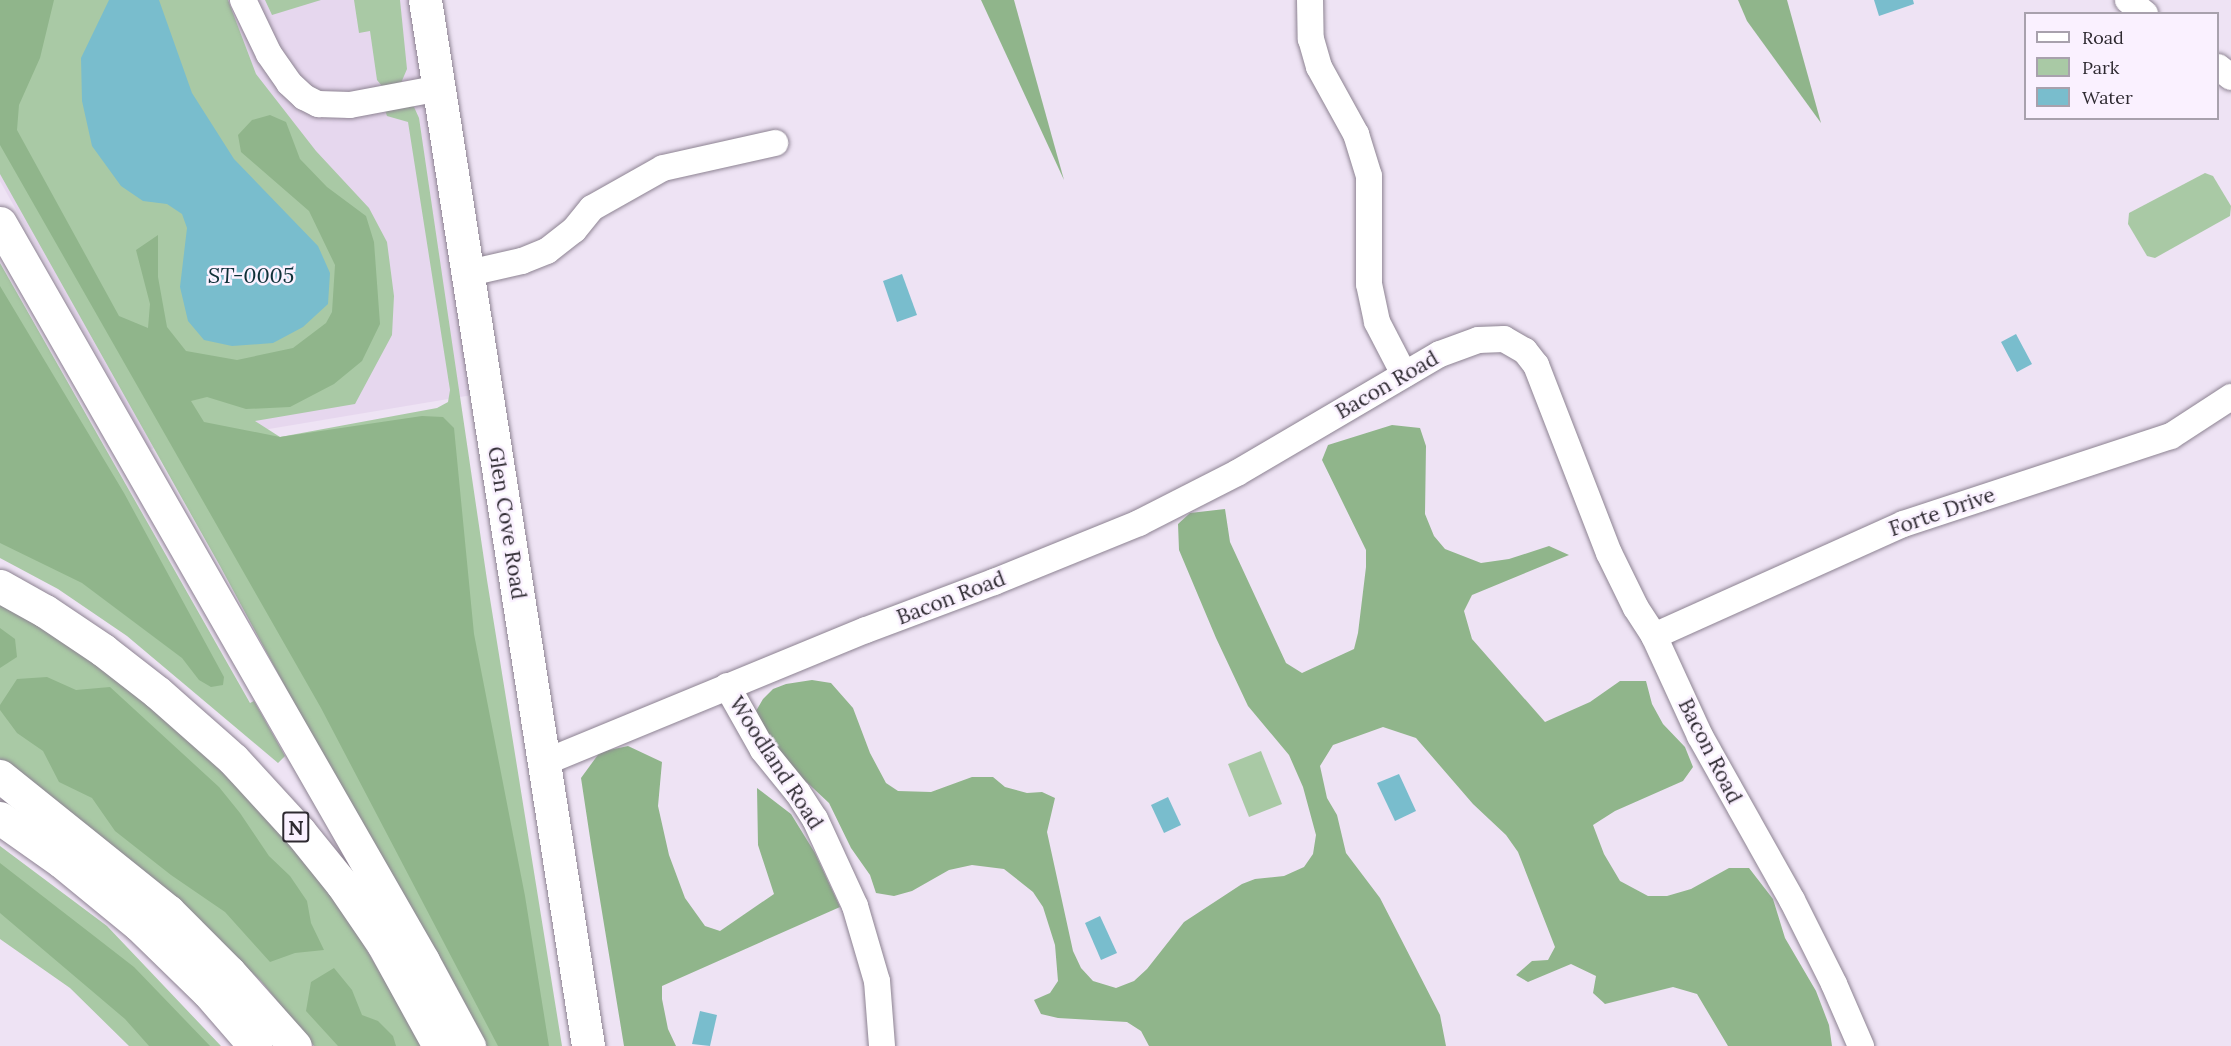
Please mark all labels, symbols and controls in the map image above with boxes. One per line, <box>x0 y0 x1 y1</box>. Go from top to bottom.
legend <box>2024 12 2219 120</box>
text: Road <box>2082 26 2124 49</box>
text: Park <box>2082 56 2119 79</box>
text: Water <box>2082 86 2133 109</box>
water label: ST-0005 <box>208 263 294 289</box>
street label: Bacon Road <box>1331 346 1443 424</box>
street label: Glen Cove Road <box>482 445 532 601</box>
street label: Forte Drive <box>1886 482 1998 542</box>
street label: Bacon Road <box>893 566 1009 630</box>
street label: Woodland Road <box>724 692 828 834</box>
street label: Bacon Road <box>1673 694 1747 808</box>
road number: N <box>281 810 311 844</box>

